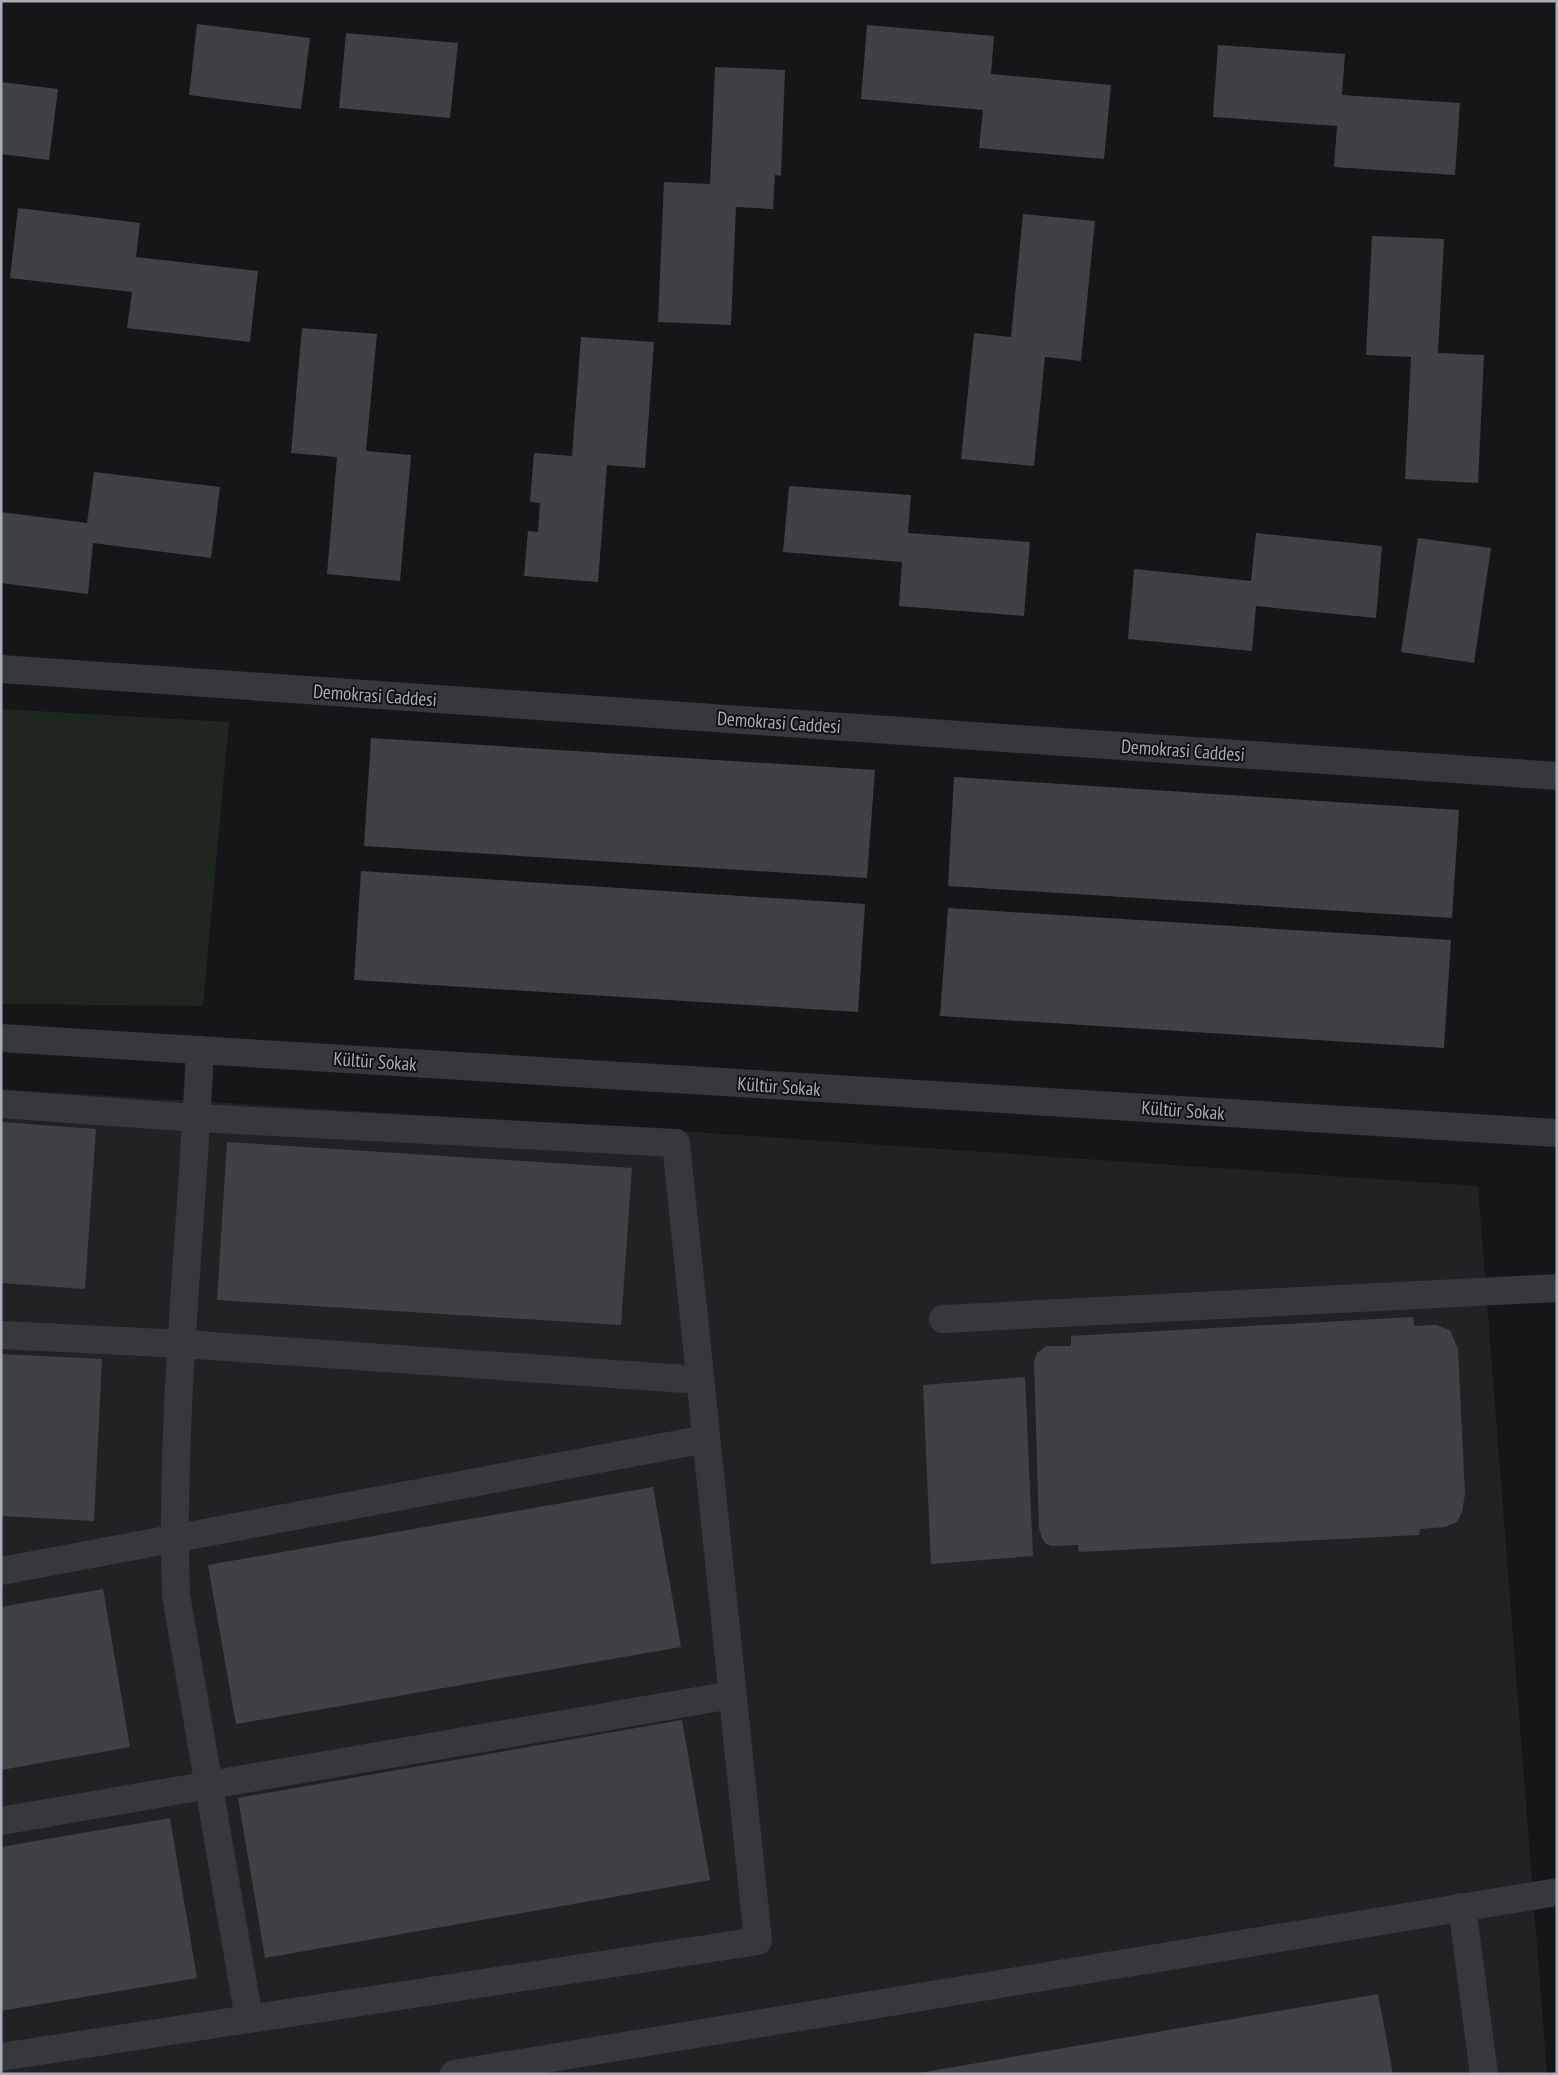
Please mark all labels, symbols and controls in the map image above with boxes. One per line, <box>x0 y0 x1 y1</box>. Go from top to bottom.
street label: Demokrasi Caddesi <box>312 679 438 711</box>
street label: Demokrasi Caddesi <box>716 706 842 738</box>
street label: Demokrasi Caddesi <box>1120 734 1246 766</box>
street label: Kültür Sokak <box>333 1046 418 1076</box>
street label: Kültür Sokak <box>737 1071 822 1101</box>
street label: Kültür Sokak <box>1141 1095 1226 1125</box>

